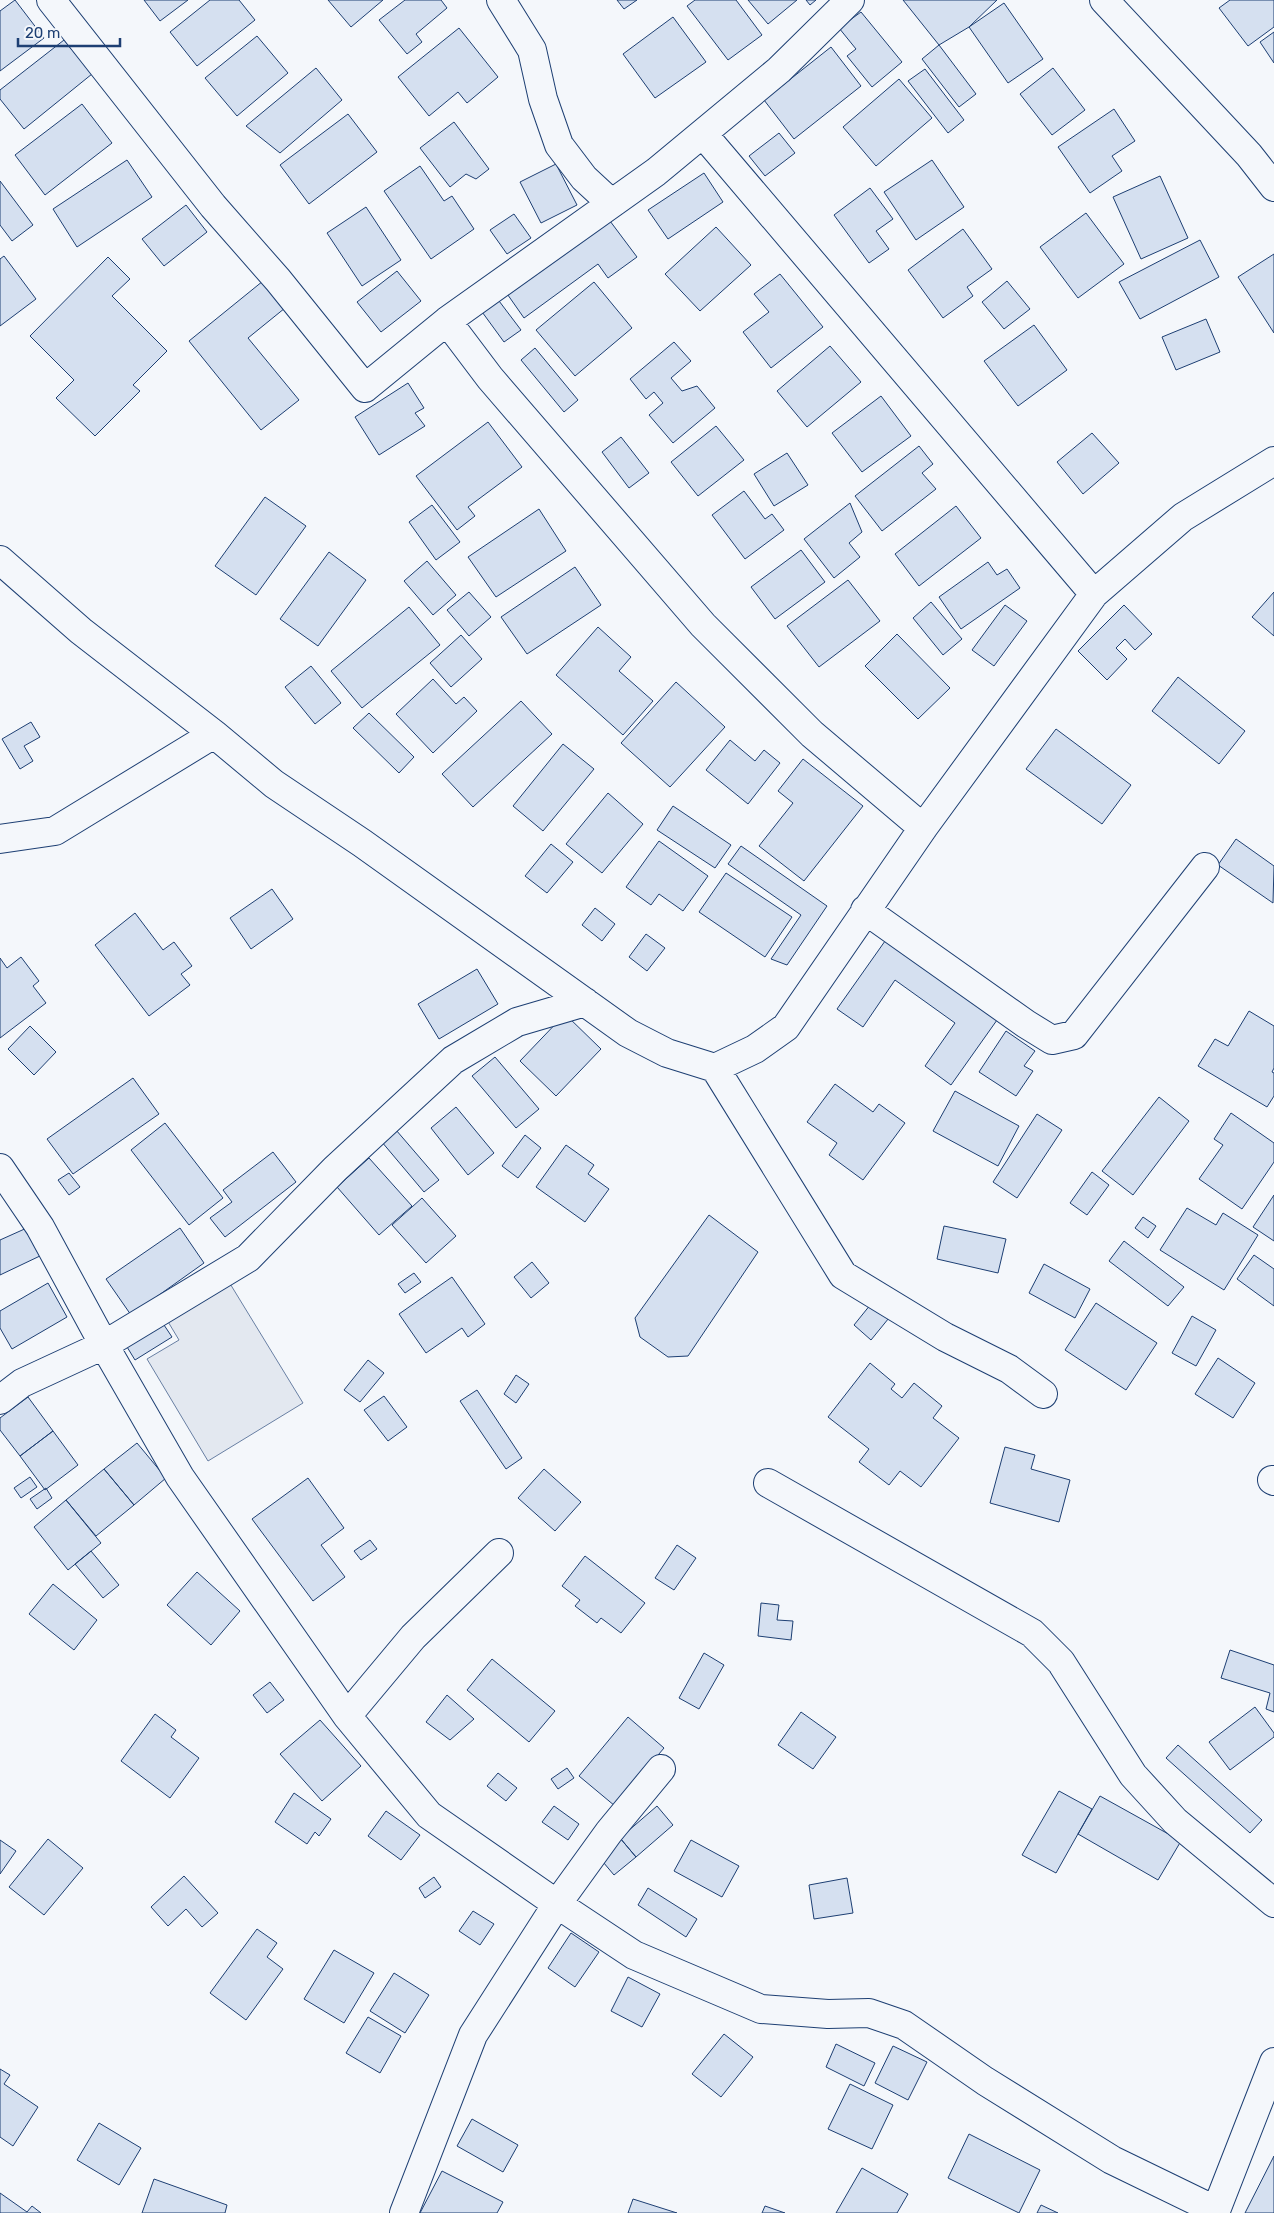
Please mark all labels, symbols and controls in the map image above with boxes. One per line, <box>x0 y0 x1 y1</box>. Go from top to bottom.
scale bar <box>18 15 120 47</box>
text: 20 m <box>25 24 60 42</box>

